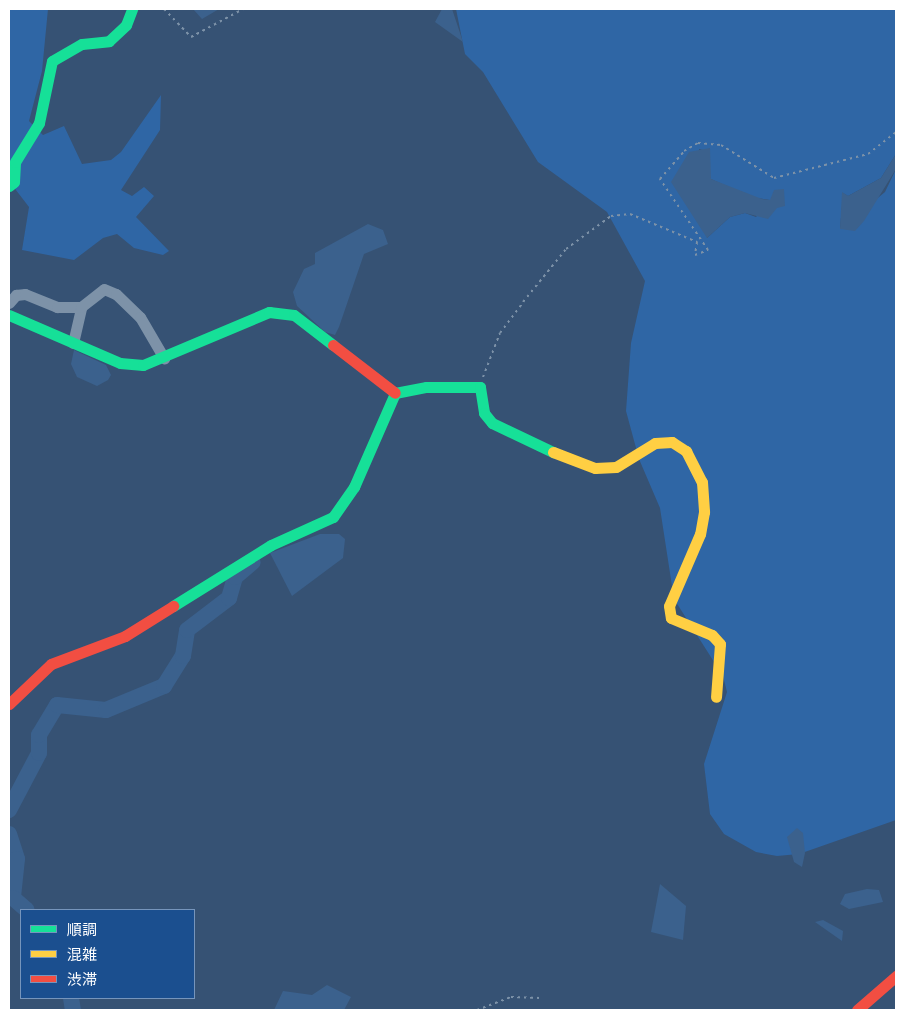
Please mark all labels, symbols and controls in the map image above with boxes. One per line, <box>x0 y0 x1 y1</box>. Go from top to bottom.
legend <box>20 909 195 999</box>
text: 順調 <box>67 921 97 938</box>
text: 混雑 <box>67 946 97 963</box>
text: 渋滞 <box>67 971 97 988</box>

